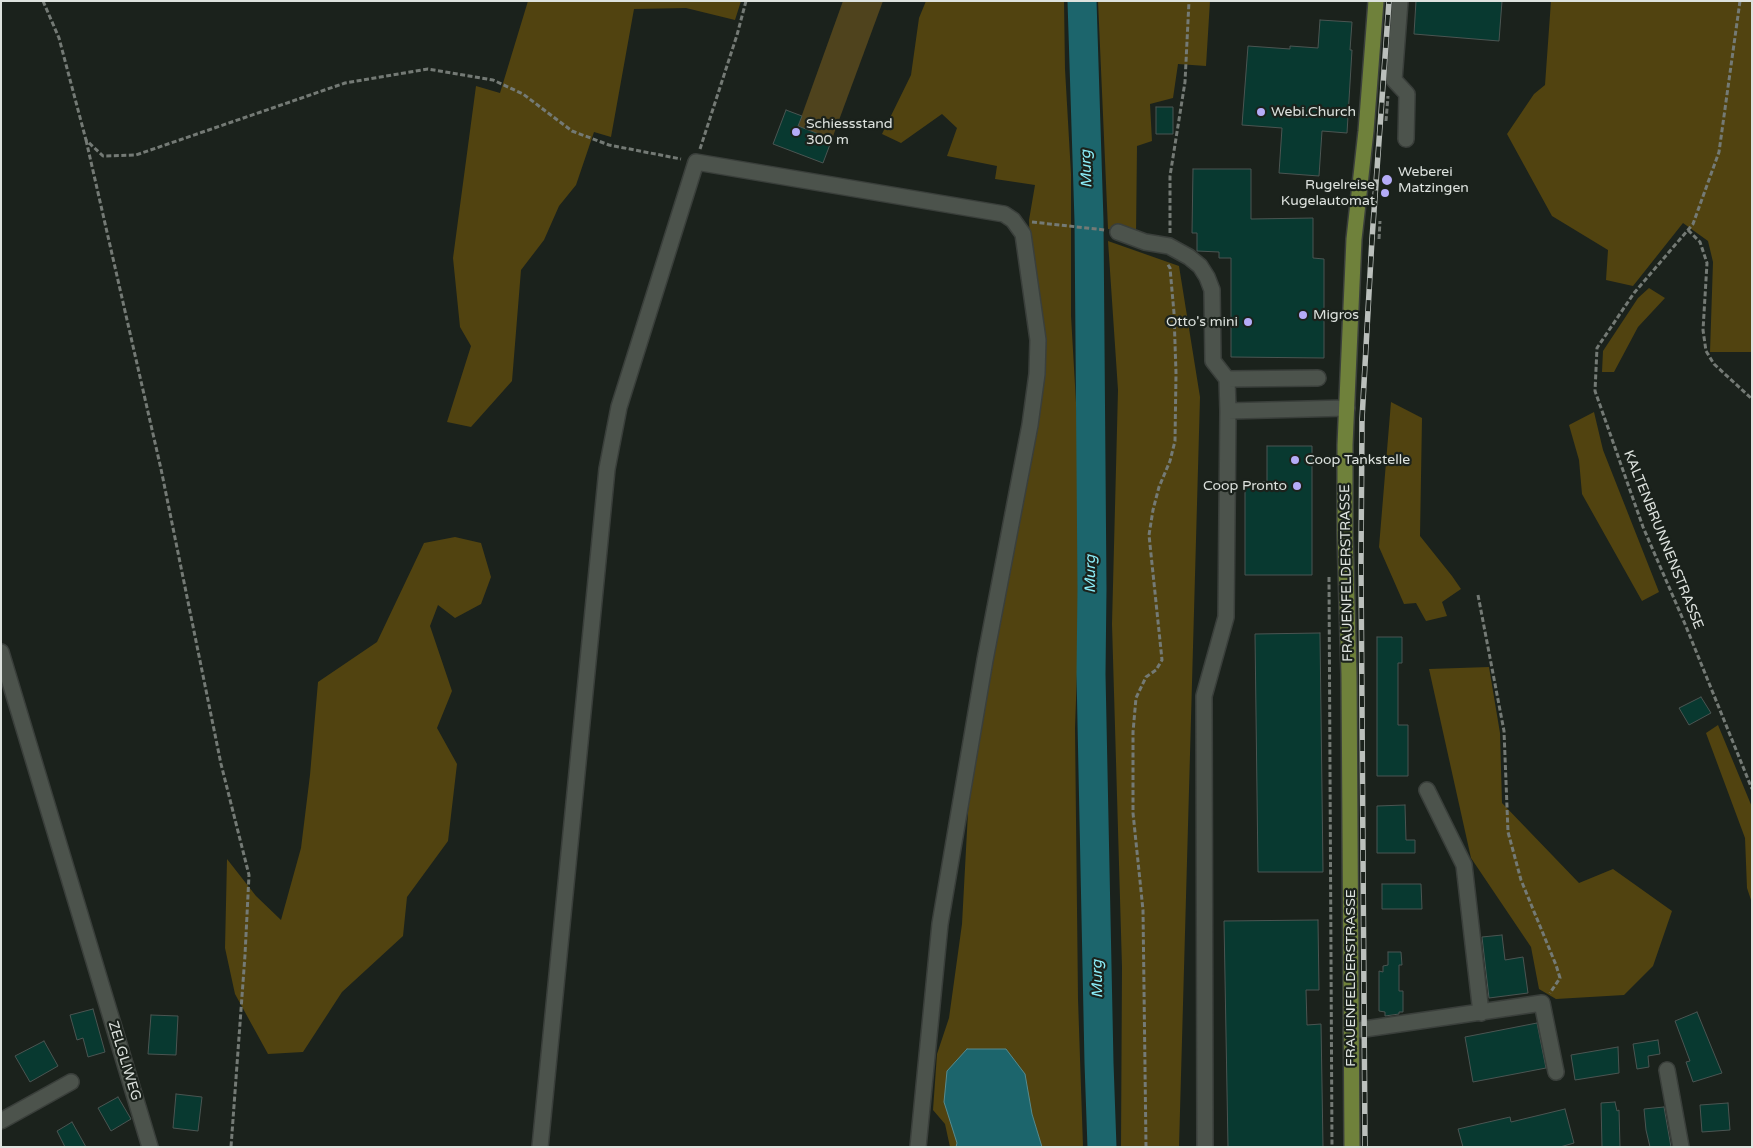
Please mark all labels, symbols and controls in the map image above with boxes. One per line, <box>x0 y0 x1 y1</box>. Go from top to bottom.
place label: Webi.Church <box>1271 104 1356 120</box>
marker: Webi.Church <box>1255 106 1267 118</box>
place label: Schiessstand 300 m <box>806 116 893 148</box>
marker: Schiessstand 300 m <box>790 126 802 138</box>
water label: Murg <box>1077 149 1097 189</box>
place label: Weberei Matzingen <box>1398 164 1469 196</box>
marker: Weberei Matzingen <box>1380 173 1394 187</box>
place label: Rugelreise Kugelautomat <box>1281 177 1375 210</box>
marker: Rugelreise Kugelautomat <box>1379 187 1391 199</box>
place label: Migros <box>1313 307 1359 323</box>
marker: Migros <box>1297 309 1309 321</box>
place label: Otto's mini <box>1166 314 1238 330</box>
marker: Otto's mini <box>1242 316 1254 328</box>
street label: KALTENBRUNNENSTRASSE <box>1619 448 1707 632</box>
place label: Coop Tankstelle <box>1305 452 1410 468</box>
marker: Coop Tankstelle <box>1289 454 1301 466</box>
place label: Coop Pronto <box>1203 478 1287 494</box>
marker: Coop Pronto <box>1291 480 1303 492</box>
street label: FRAUENFELDERSTRASSE <box>1337 484 1357 662</box>
water label: Murg <box>1082 555 1100 593</box>
street label: FRAUENFELDERSTRASSE <box>1343 889 1359 1067</box>
water label: Murg <box>1089 960 1107 998</box>
street label: ZELGLIWEG <box>104 1019 144 1103</box>

